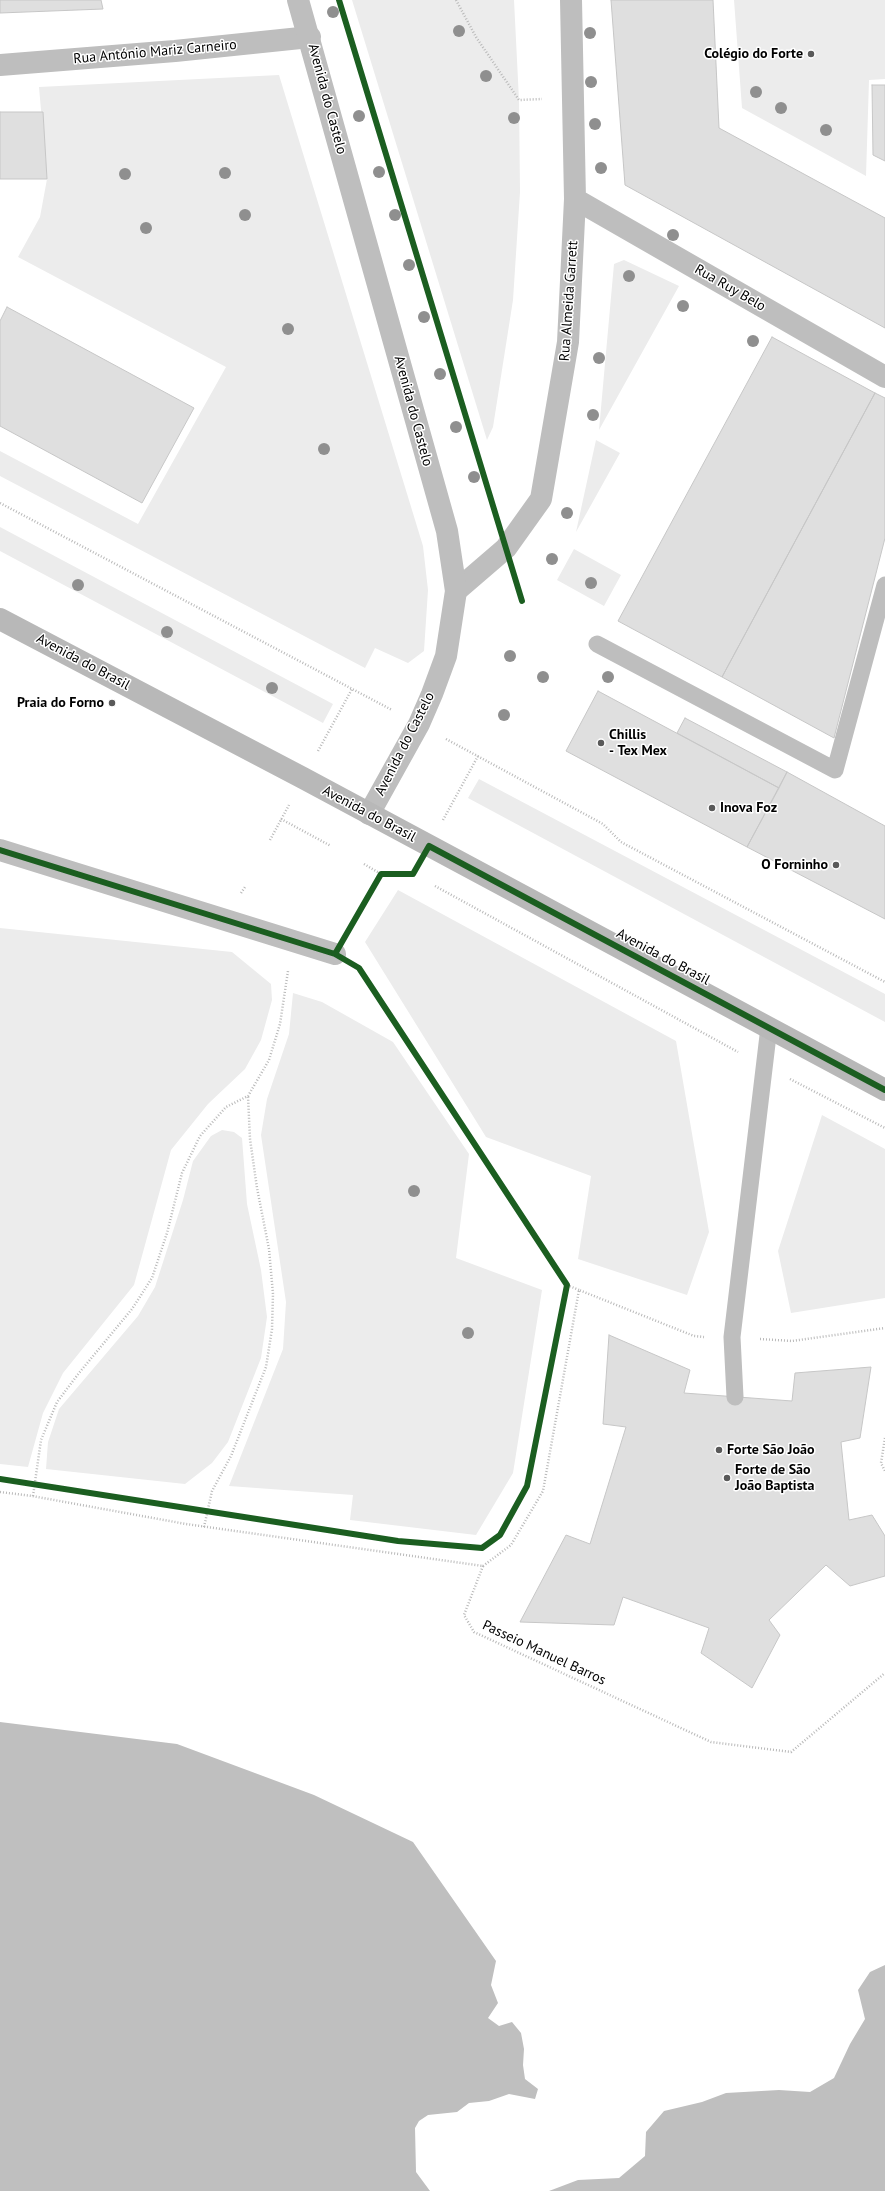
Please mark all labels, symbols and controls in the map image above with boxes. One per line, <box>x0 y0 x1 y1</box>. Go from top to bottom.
street label: Rua António Mariz Carneiro <box>73 36 237 68</box>
street label: Avenida do Castelo <box>304 42 350 156</box>
place label: Colégio do Forte <box>704 46 803 62</box>
marker: Colégio do Forte <box>806 49 816 59</box>
street label: Rua Almeida Garrett <box>556 240 582 362</box>
street label: Rua Ruy Belo <box>691 261 769 315</box>
street label: Avenida do Castelo <box>390 354 436 468</box>
street label: Avenida do Brasil <box>33 630 133 694</box>
street label: Avenida do Castelo <box>372 690 438 798</box>
place label: Praia do Forno <box>17 695 104 711</box>
marker: Praia do Forno <box>107 698 117 708</box>
place label: Chillis - Tex Mex <box>609 727 667 760</box>
marker: Chillis - Tex Mex <box>596 738 606 748</box>
street label: Avenida do Brasil <box>319 782 419 846</box>
place label: Inova Foz <box>720 800 777 816</box>
marker: Inova Foz <box>707 803 717 813</box>
place label: O Forninho <box>761 857 828 873</box>
marker: O Forninho <box>831 860 841 870</box>
street label: Avenida do Brasil <box>613 925 713 989</box>
place label: Forte São João <box>727 1442 815 1458</box>
marker: Forte São João <box>714 1445 724 1455</box>
place label: Forte de São João Baptista <box>735 1462 814 1494</box>
marker: Forte de São João Baptista <box>722 1473 732 1483</box>
street label: Passeio Manuel Barros <box>480 1617 608 1689</box>

